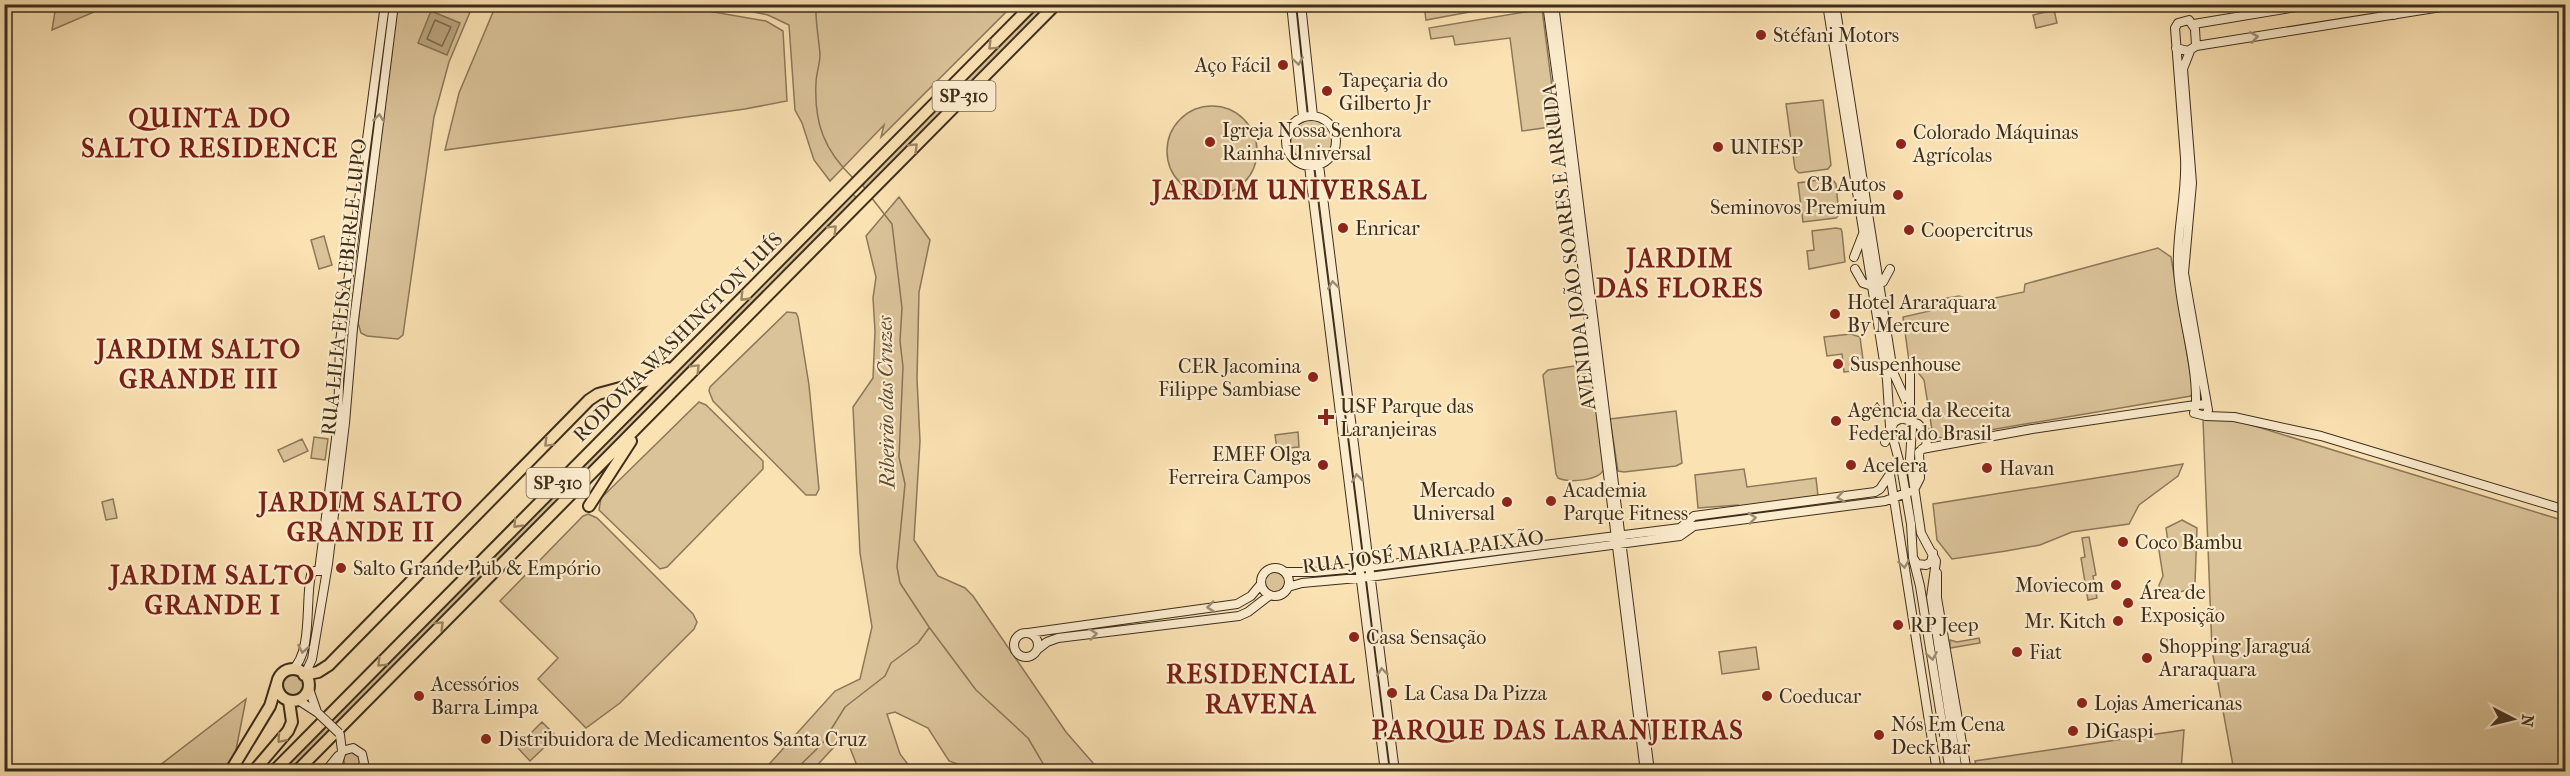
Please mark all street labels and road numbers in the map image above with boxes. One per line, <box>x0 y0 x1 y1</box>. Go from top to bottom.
road number: SP-310 <box>932 81 996 111</box>
street label: AVENIDA JOÃO SOARES E ARRUDA <box>1536 82 1601 413</box>
street label: RUA LILIA ELISA EBERLE LUPO <box>317 137 371 437</box>
street label: RODOVIA WASHINGTON LUÍS <box>568 227 787 446</box>
road number: SP-310 <box>526 468 590 498</box>
street label: RUA JOSÉ MARIA PAIXÃO <box>1301 525 1545 578</box>

